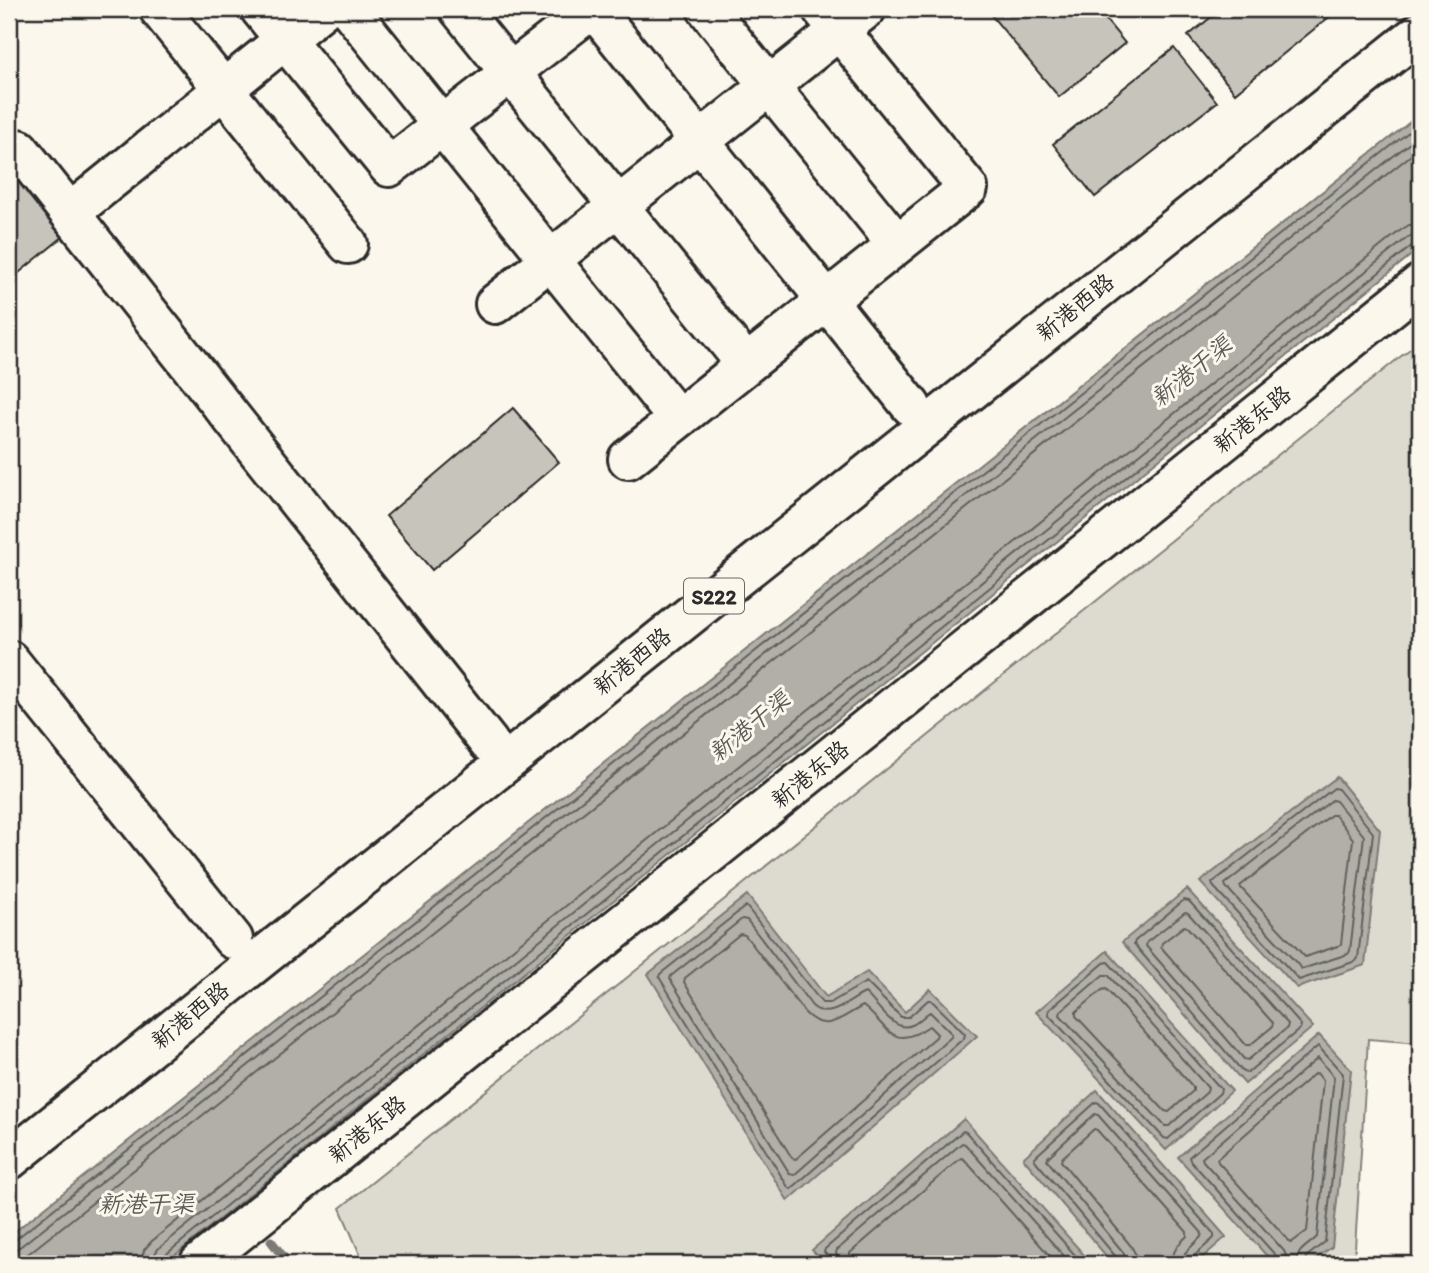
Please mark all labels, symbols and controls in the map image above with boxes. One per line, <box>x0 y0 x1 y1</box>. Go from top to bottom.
street label: 新港西路 <box>1030 267 1120 347</box>
water label: 新港干渠 <box>1145 328 1239 412</box>
street label: 新港东路 <box>1207 379 1297 459</box>
road number: S222 <box>684 578 744 614</box>
street label: 新港西路 <box>587 621 677 701</box>
water label: 新港干渠 <box>703 683 797 767</box>
street label: 新港东路 <box>765 734 855 814</box>
street label: 新港西路 <box>145 975 235 1055</box>
street label: 新港东路 <box>322 1089 412 1169</box>
water label: 新港干渠 <box>98 1189 196 1218</box>

